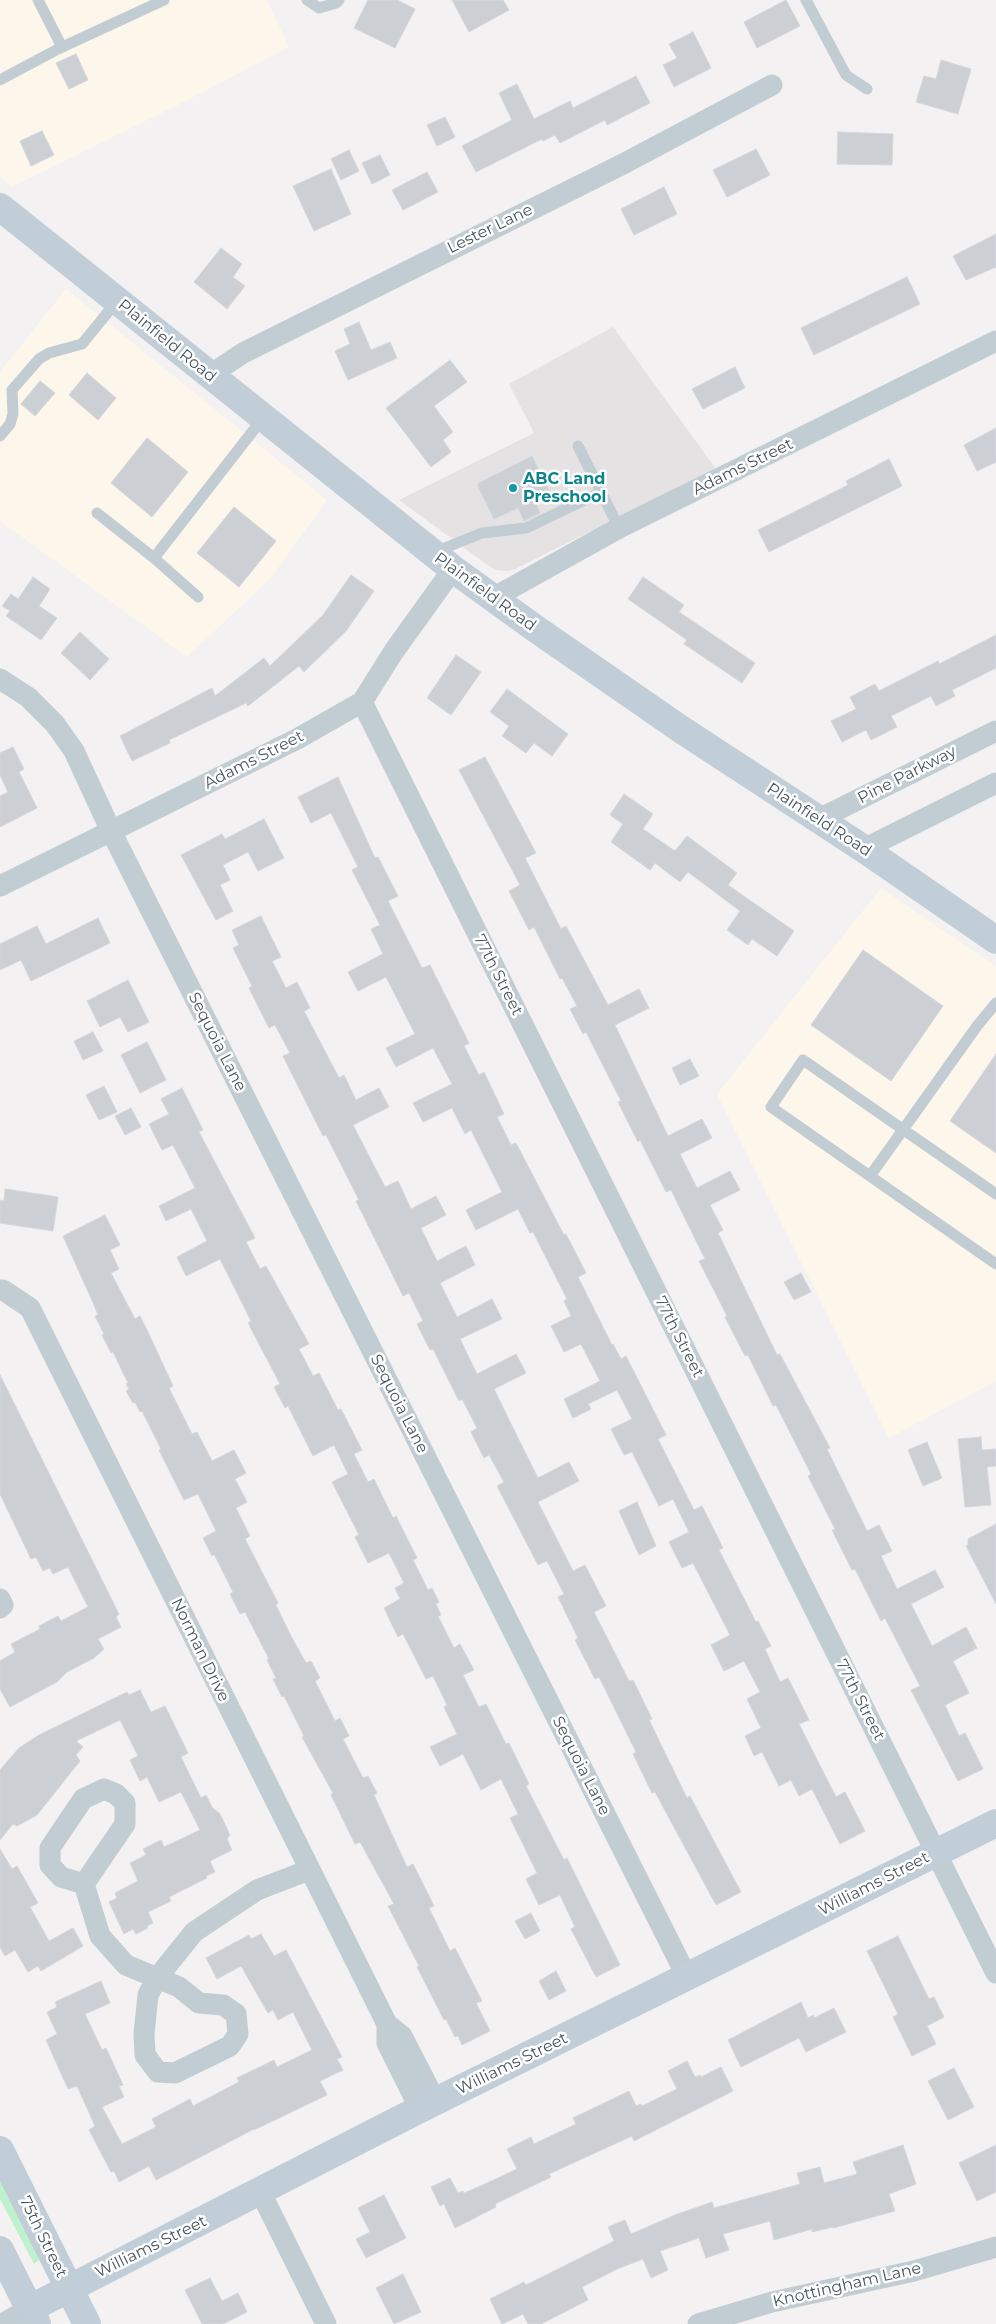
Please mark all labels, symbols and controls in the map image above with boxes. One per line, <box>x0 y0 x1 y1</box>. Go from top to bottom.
street label: Lester Lane <box>444 200 536 258</box>
street label: Plainfield Road <box>114 295 220 387</box>
street label: Adams Street <box>690 434 796 500</box>
place label: ABC Land Preschool <box>523 469 606 507</box>
marker: ABC Land Preschool <box>507 482 519 494</box>
street label: Plainfield Road <box>430 549 540 635</box>
street label: Adams Street <box>201 727 307 793</box>
street label: Pine Parkway <box>854 742 960 808</box>
street label: Plainfield Road <box>763 779 875 861</box>
street label: 77th Street <box>469 931 527 1019</box>
street label: Sequoia Lane <box>184 989 250 1095</box>
street label: 77th Street <box>650 1293 708 1381</box>
street label: Sequoia Lane <box>366 1351 432 1457</box>
street label: Norman Drive <box>167 1595 233 1705</box>
street label: 77th Street <box>831 1656 889 1744</box>
street label: Sequoia Lane <box>548 1713 614 1819</box>
street label: Williams Street <box>816 1848 932 1920</box>
street label: Williams Street <box>453 2029 571 2099</box>
street label: 75th Street <box>15 2193 71 2281</box>
street label: Williams Street <box>92 2212 210 2282</box>
street label: Knottingham Lane <box>771 2259 923 2311</box>

